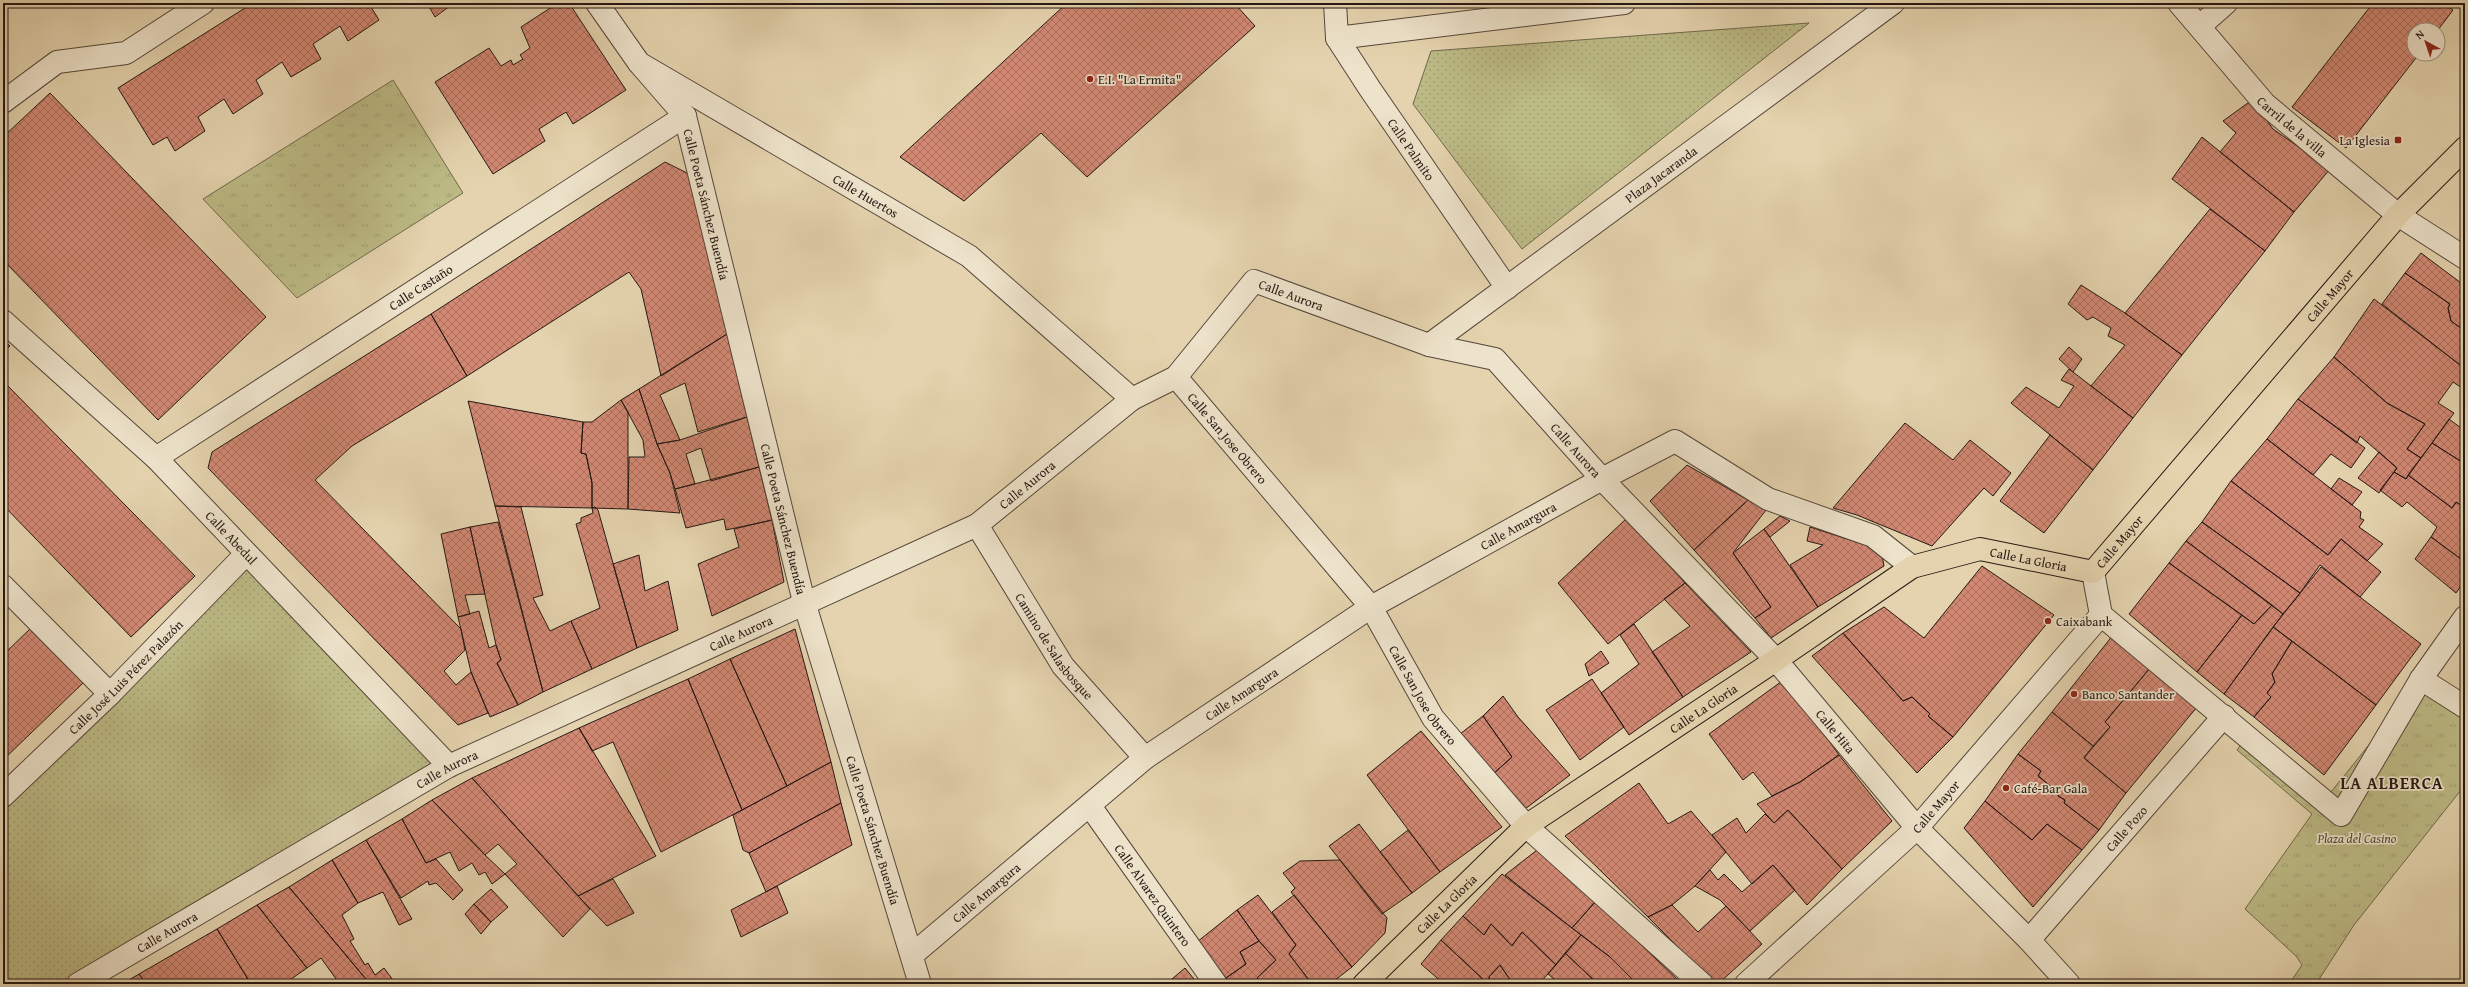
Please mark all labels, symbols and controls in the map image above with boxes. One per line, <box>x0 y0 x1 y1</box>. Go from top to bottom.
north arrow <box>2406 22 2446 62</box>
text: N <box>2412 25 2428 43</box>
place label: E.I. "La Ermita" <box>1098 70 1181 89</box>
marker: E.I. "La Ermita" <box>1085 74 1095 84</box>
street label: Carril de la villa <box>2252 92 2332 163</box>
street label: Calle Palmito <box>1383 115 1439 185</box>
street label: Calle Poeta Sánchez Buendía <box>678 127 734 283</box>
place label: La Iglesia <box>2339 131 2391 150</box>
marker: La Iglesia <box>2393 135 2403 145</box>
street label: Plaza Jacaranda <box>1621 141 1702 208</box>
street label: Calle Huertos <box>829 169 902 223</box>
street label: Calle Castaño <box>385 260 457 315</box>
street label: Calle Mayor <box>2302 264 2359 326</box>
street label: Calle Aurora <box>1256 275 1327 316</box>
street label: Calle San Jose Obrero <box>1183 388 1272 489</box>
street label: Calle Aurora <box>1546 419 1606 482</box>
street label: Calle Poeta Sánchez Buendía <box>756 442 811 597</box>
street label: Calle Aurora <box>995 456 1060 514</box>
street label: Calle Amargura <box>1477 497 1561 555</box>
street label: Calle Abedul <box>201 507 262 569</box>
street label: Calle Mayor <box>2091 511 2148 572</box>
street label: Calle La Gloria <box>1988 542 2069 577</box>
street label: Camino de Salasbosque <box>1011 589 1098 704</box>
street label: Calle Aurora <box>706 610 776 656</box>
place label: Caixabank <box>2056 612 2113 631</box>
street label: Calle José Luis Pérez Palazón <box>64 615 188 739</box>
marker: Caixabank <box>2043 616 2053 626</box>
street label: Calle San Jose Obrero <box>1384 642 1461 750</box>
street label: Calle Amargura <box>1201 662 1283 725</box>
street label: Calle La Gloria <box>1666 679 1742 738</box>
place label: Banco Santander <box>2082 685 2175 704</box>
marker: Banco Santander <box>2069 689 2079 699</box>
street label: Calle Hita <box>1811 705 1860 758</box>
street label: Calle Aurora <box>412 745 482 793</box>
street label: Calle Poeta Sánchez Buendía <box>841 753 905 908</box>
district label: LA ALBERCA <box>2340 770 2444 795</box>
street label: Calle Mayor <box>1908 776 1965 838</box>
place label: Café-Bar Gala <box>2014 779 2088 798</box>
marker: Café-Bar Gala <box>2001 783 2011 793</box>
street label: Calle Pozo <box>2101 801 2152 856</box>
park label: Plaza del Casino <box>2317 829 2397 848</box>
street label: Calle Alvarez Quintero <box>1110 840 1196 951</box>
street label: Calle Amargura <box>948 858 1025 927</box>
street label: Calle La Gloria <box>1412 869 1482 938</box>
street label: Calle Aurora <box>133 906 202 958</box>

